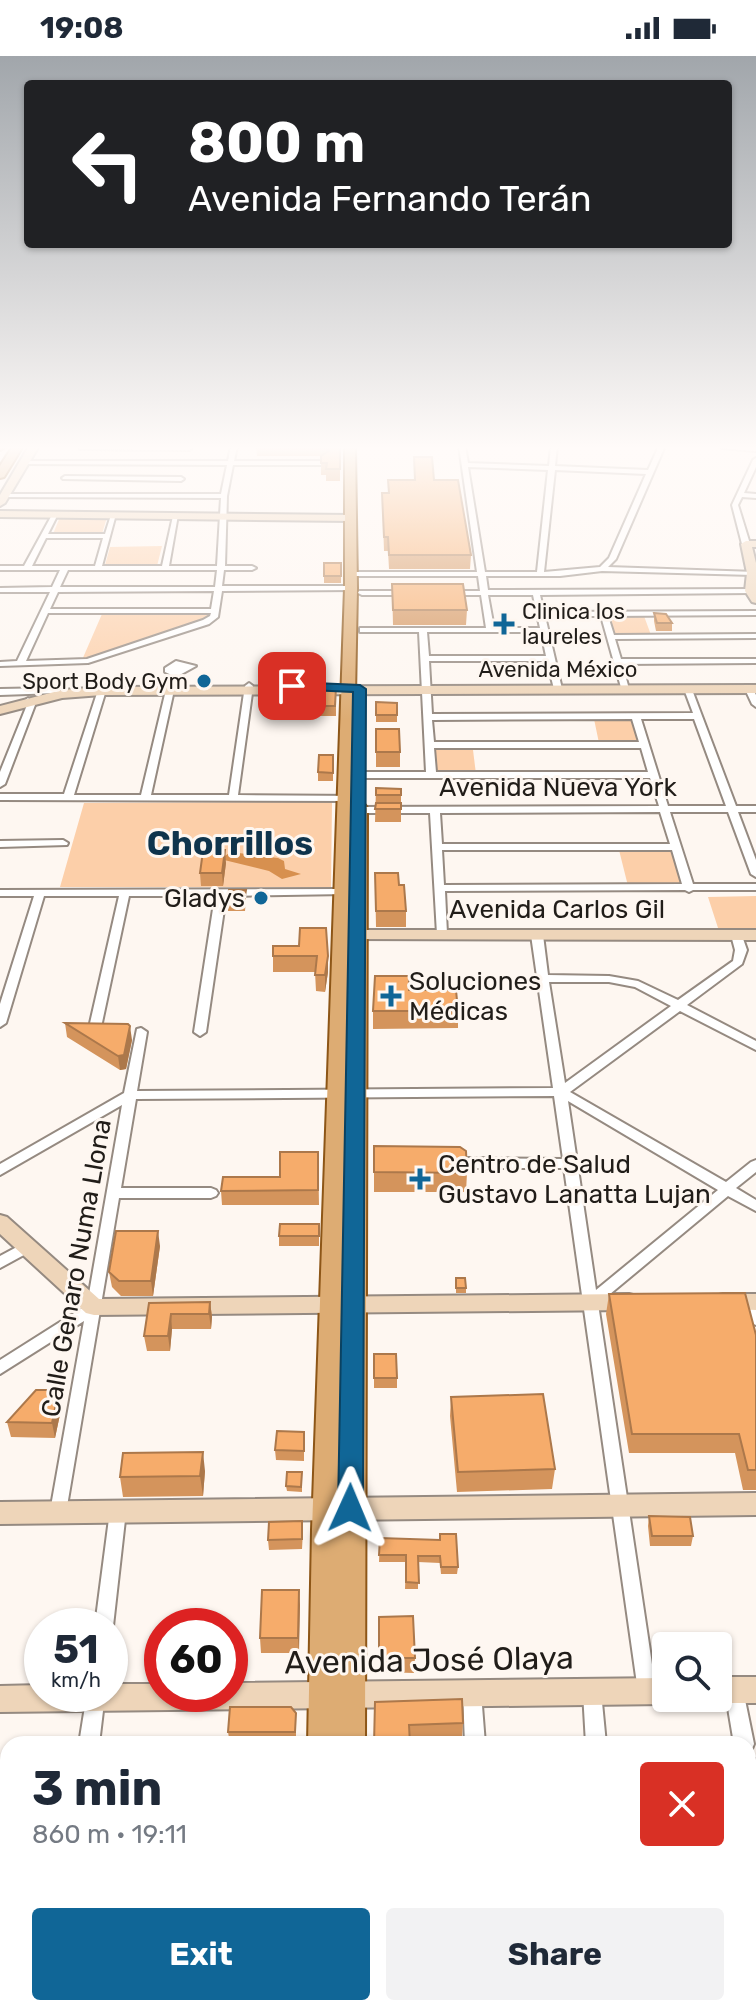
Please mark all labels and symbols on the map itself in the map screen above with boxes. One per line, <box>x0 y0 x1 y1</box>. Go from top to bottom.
place label: Clinica los laureles <box>522 598 625 650</box>
marker: Clinica los laureles <box>493 613 515 635</box>
pin <box>258 652 326 720</box>
street label: Avenida México <box>479 656 637 683</box>
place label: Sport Body Gym <box>22 668 188 695</box>
marker: Sport Body Gym <box>195 672 213 690</box>
street label: Avenida Nueva York <box>439 772 678 803</box>
district label: Chorrillos <box>147 823 313 864</box>
place label: Gladys <box>164 883 245 914</box>
marker: Gladys <box>252 889 270 907</box>
street label: Avenida Carlos Gil <box>449 894 665 925</box>
place label: Soluciones Médicas <box>409 966 541 1027</box>
marker: Soluciones Médicas <box>380 985 402 1007</box>
street label: Calle Genaro Numa Llona <box>35 1117 118 1420</box>
place label: Centro de Salud Gustavo Lanatta Lujan <box>438 1149 711 1210</box>
marker: Centro de Salud Gustavo Lanatta Lujan <box>409 1168 431 1190</box>
position arrow <box>308 1466 392 1550</box>
speed limit sign: 60 <box>144 1608 248 1712</box>
street label: Avenida José Olaya <box>284 1638 574 1682</box>

